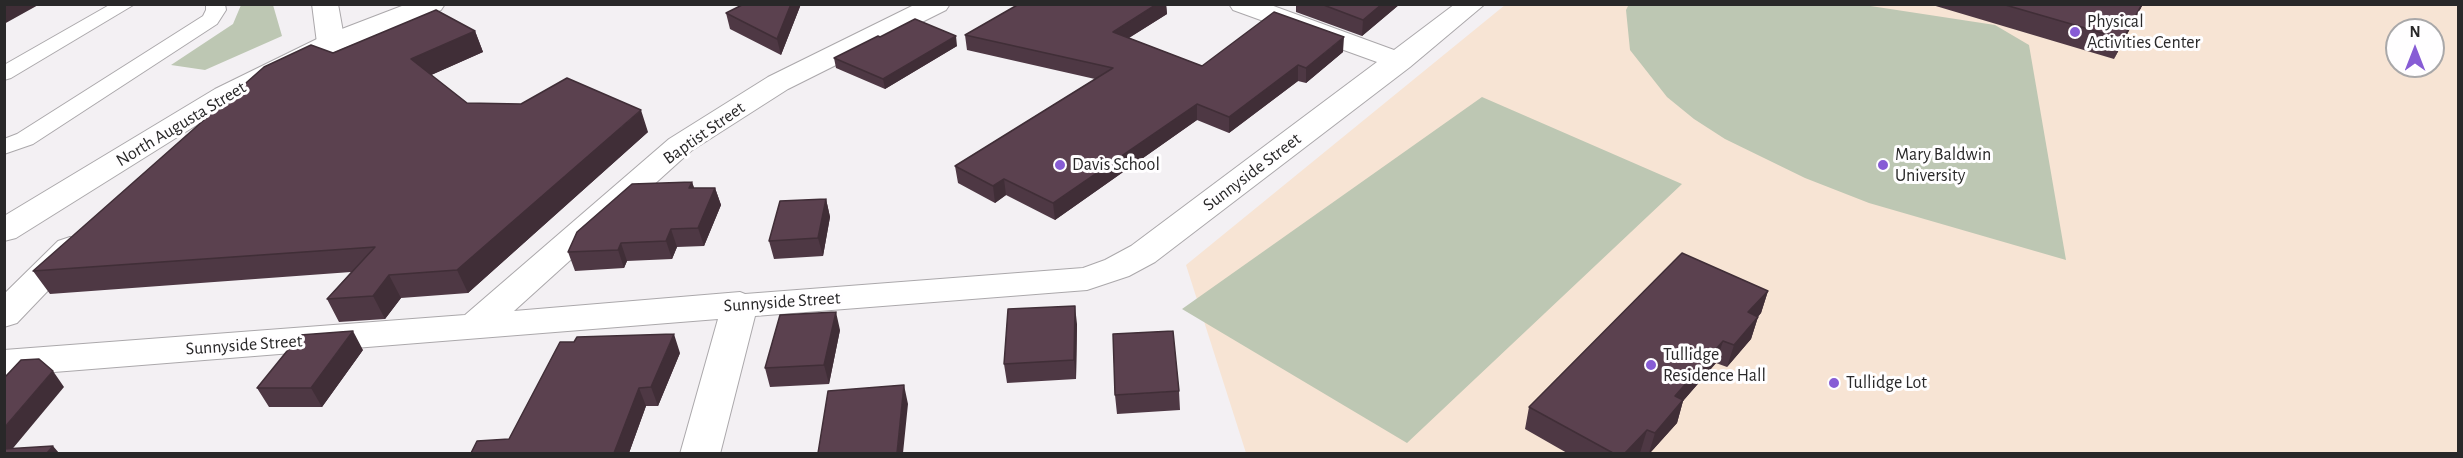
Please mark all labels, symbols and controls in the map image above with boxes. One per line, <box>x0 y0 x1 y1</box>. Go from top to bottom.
place label: Physical Activities Center <box>2087 11 2200 54</box>
north arrow <box>2385 18 2445 78</box>
text: N <box>2409 24 2421 40</box>
marker: Physical Activities Center <box>2068 25 2082 39</box>
street label: North Augusta Street <box>112 77 250 171</box>
street label: Baptist Street <box>659 97 749 169</box>
street label: Sunnyside Street <box>1199 128 1305 216</box>
place label: Mary Baldwin University <box>1895 144 1991 186</box>
place label: Davis School <box>1072 154 1160 176</box>
marker: Davis School <box>1053 158 1067 172</box>
marker: Mary Baldwin University <box>1876 158 1890 172</box>
street label: Sunnyside Street <box>723 287 841 317</box>
street label: Sunnyside Street <box>185 330 303 360</box>
place label: Tullidge Residence Hall <box>1663 344 1766 386</box>
marker: Tullidge Residence Hall <box>1644 358 1658 372</box>
place label: Tullidge Lot <box>1846 372 1927 394</box>
marker: Tullidge Lot <box>1827 376 1841 390</box>

